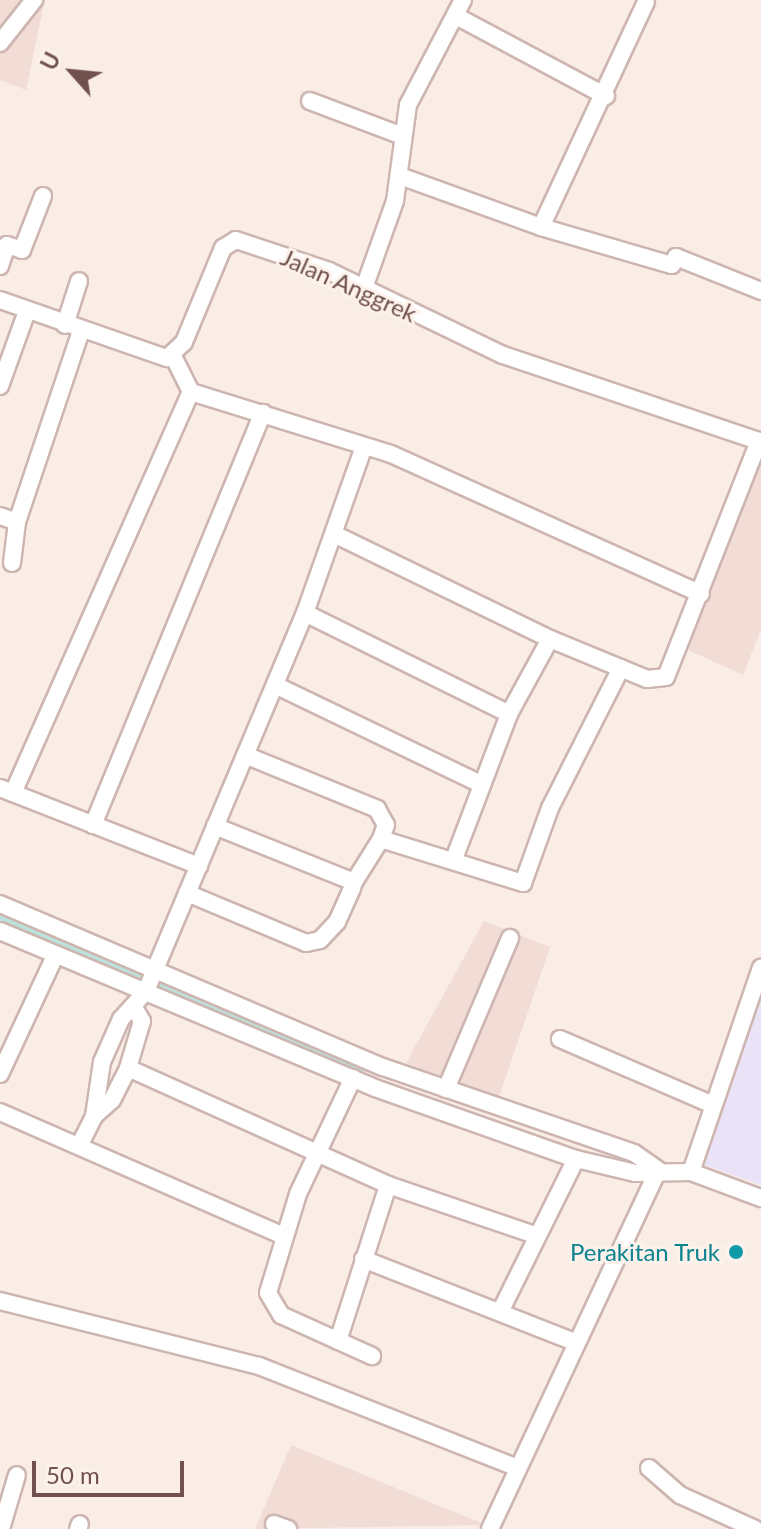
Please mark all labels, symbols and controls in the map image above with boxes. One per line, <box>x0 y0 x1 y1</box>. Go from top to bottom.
north arrow <box>32 32 112 112</box>
text: U <box>34 47 66 74</box>
street label: Jalan Anggrek <box>276 242 422 328</box>
place label: Perakitan Truk <box>569 1238 720 1266</box>
marker: Perakitan Truk <box>727 1243 745 1261</box>
scale bar <box>36 1445 188 1495</box>
text: 50 m <box>46 1460 100 1489</box>

